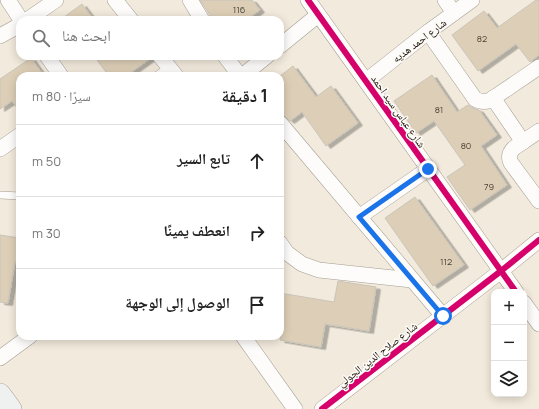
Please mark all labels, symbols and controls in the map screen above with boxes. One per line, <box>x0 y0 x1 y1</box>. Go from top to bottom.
house number: 116 <box>233 3 246 16</box>
street label: شارع احمد هديه <box>389 15 449 65</box>
search box <box>16 16 284 60</box>
text: ابحث هنا <box>62 25 111 46</box>
icon: search <box>30 27 52 49</box>
house number: 82 <box>477 32 487 45</box>
street label: شارع عباس سيد احمد <box>368 71 430 151</box>
text: 1 دقيقة <box>221 84 268 107</box>
text: سيرًا · 80 m <box>32 87 91 105</box>
house number: 81 <box>435 103 443 116</box>
house number: 80 <box>461 139 471 152</box>
text: تابع السير <box>177 148 230 169</box>
icon: ahead <box>246 150 268 172</box>
text: 50 m <box>32 152 61 170</box>
route end <box>419 160 437 178</box>
house number: 79 <box>484 180 494 193</box>
text: انعطف يمينًا <box>163 220 230 241</box>
icon: right <box>246 222 268 244</box>
text: 30 m <box>32 224 61 242</box>
house number: 112 <box>440 255 452 268</box>
map controls <box>491 289 527 397</box>
button: + <box>491 289 527 325</box>
text: الوصول إلى الوجهة <box>125 292 230 313</box>
icon: arrive <box>246 294 268 316</box>
route start <box>434 307 452 325</box>
street label: شارع صلاح الدين الجولي <box>334 318 421 391</box>
button: − <box>491 325 527 361</box>
button: layers <box>491 361 527 397</box>

